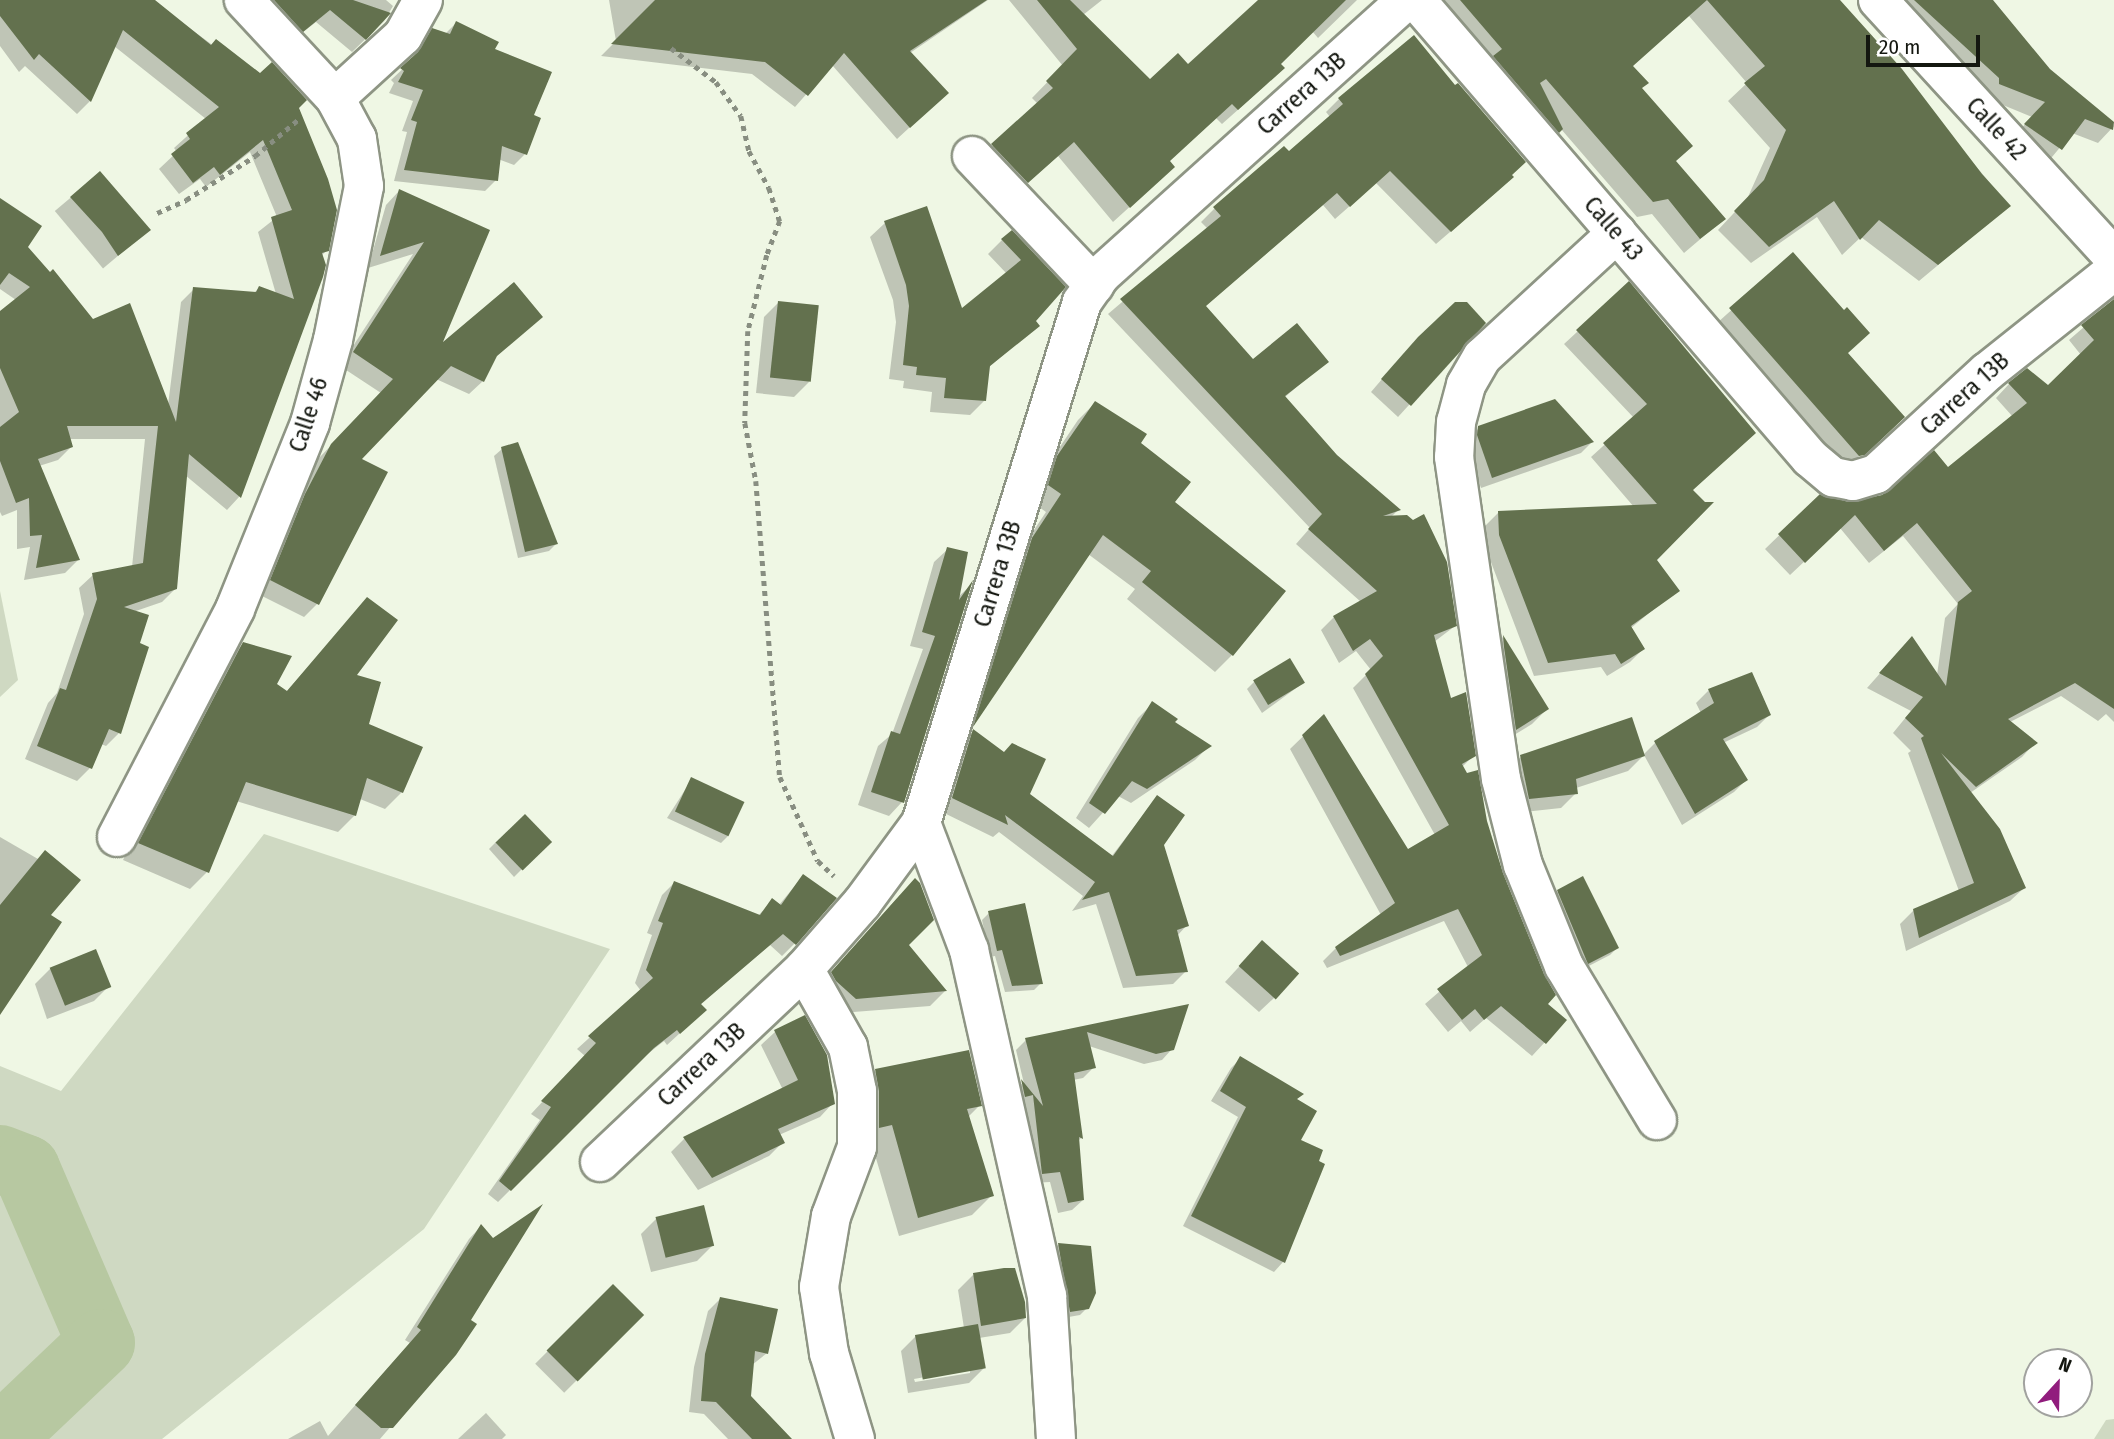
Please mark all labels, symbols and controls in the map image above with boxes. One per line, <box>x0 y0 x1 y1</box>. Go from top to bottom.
scale bar <box>1869 21 1983 65</box>
text: 20 m <box>1879 34 1920 60</box>
street label: Carrera 13B <box>1251 46 1353 142</box>
street label: Calle 42 <box>1960 92 2032 166</box>
street label: Calle 43 <box>1577 191 1649 267</box>
street label: Carrera 13B <box>1914 346 2016 442</box>
street label: Calle 46 <box>283 374 335 456</box>
street label: Carrera 13B <box>968 517 1028 631</box>
street label: Carrera 13B <box>652 1017 752 1113</box>
north arrow <box>2023 1348 2093 1418</box>
text: N <box>2056 1352 2075 1378</box>

